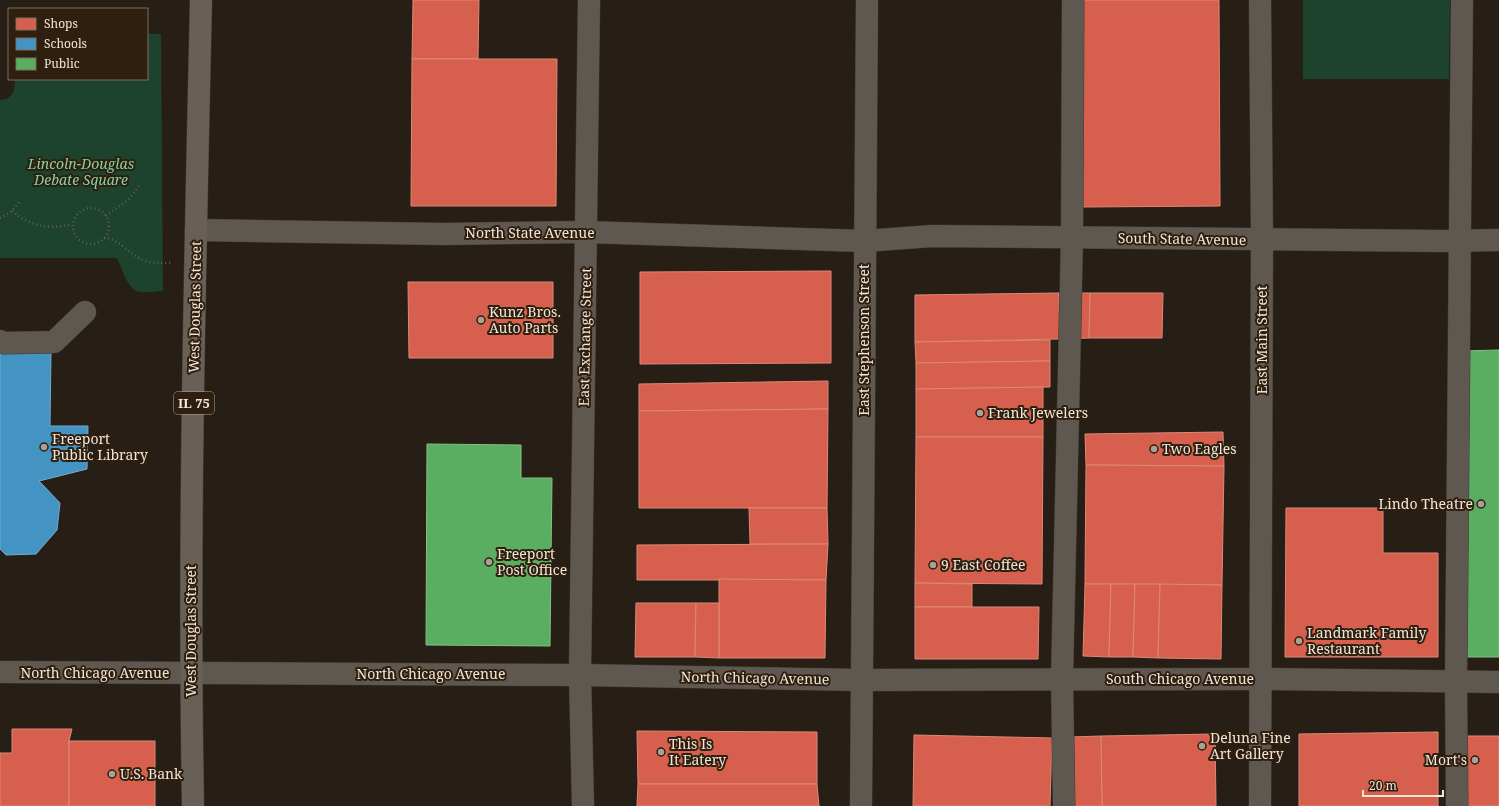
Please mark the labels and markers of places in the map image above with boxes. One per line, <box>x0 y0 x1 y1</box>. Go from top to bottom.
place label: Kunz Bros. Auto Parts <box>489 302 561 337</box>
marker: Kunz Bros. Auto Parts <box>476 315 486 325</box>
place label: Frank Jewelers <box>988 403 1088 422</box>
marker: Frank Jewelers <box>975 408 985 418</box>
place label: Freeport Public Library <box>52 429 148 464</box>
place label: Two Eagles <box>1162 439 1237 458</box>
marker: Freeport Public Library <box>39 442 49 452</box>
marker: Two Eagles <box>1149 444 1159 454</box>
place label: Lindo Theatre <box>1379 494 1473 513</box>
marker: Lindo Theatre <box>1476 499 1486 509</box>
place label: Freeport Post Office <box>497 544 567 579</box>
place label: 9 East Coffee <box>941 555 1026 574</box>
marker: Freeport Post Office <box>484 557 494 567</box>
marker: 9 East Coffee <box>928 560 938 570</box>
place label: Landmark Family Restaurant <box>1307 623 1426 658</box>
marker: Landmark Family Restaurant <box>1294 636 1304 646</box>
place label: Deluna Fine Art Gallery <box>1210 728 1291 763</box>
place label: This Is It Eatery <box>669 734 726 769</box>
marker: Deluna Fine Art Gallery <box>1197 741 1207 751</box>
marker: This Is It Eatery <box>656 747 666 757</box>
place label: Mort's <box>1425 750 1467 769</box>
marker: Mort's <box>1470 755 1480 765</box>
place label: U.S. Bank <box>120 764 183 783</box>
marker: U.S. Bank <box>107 769 117 779</box>

